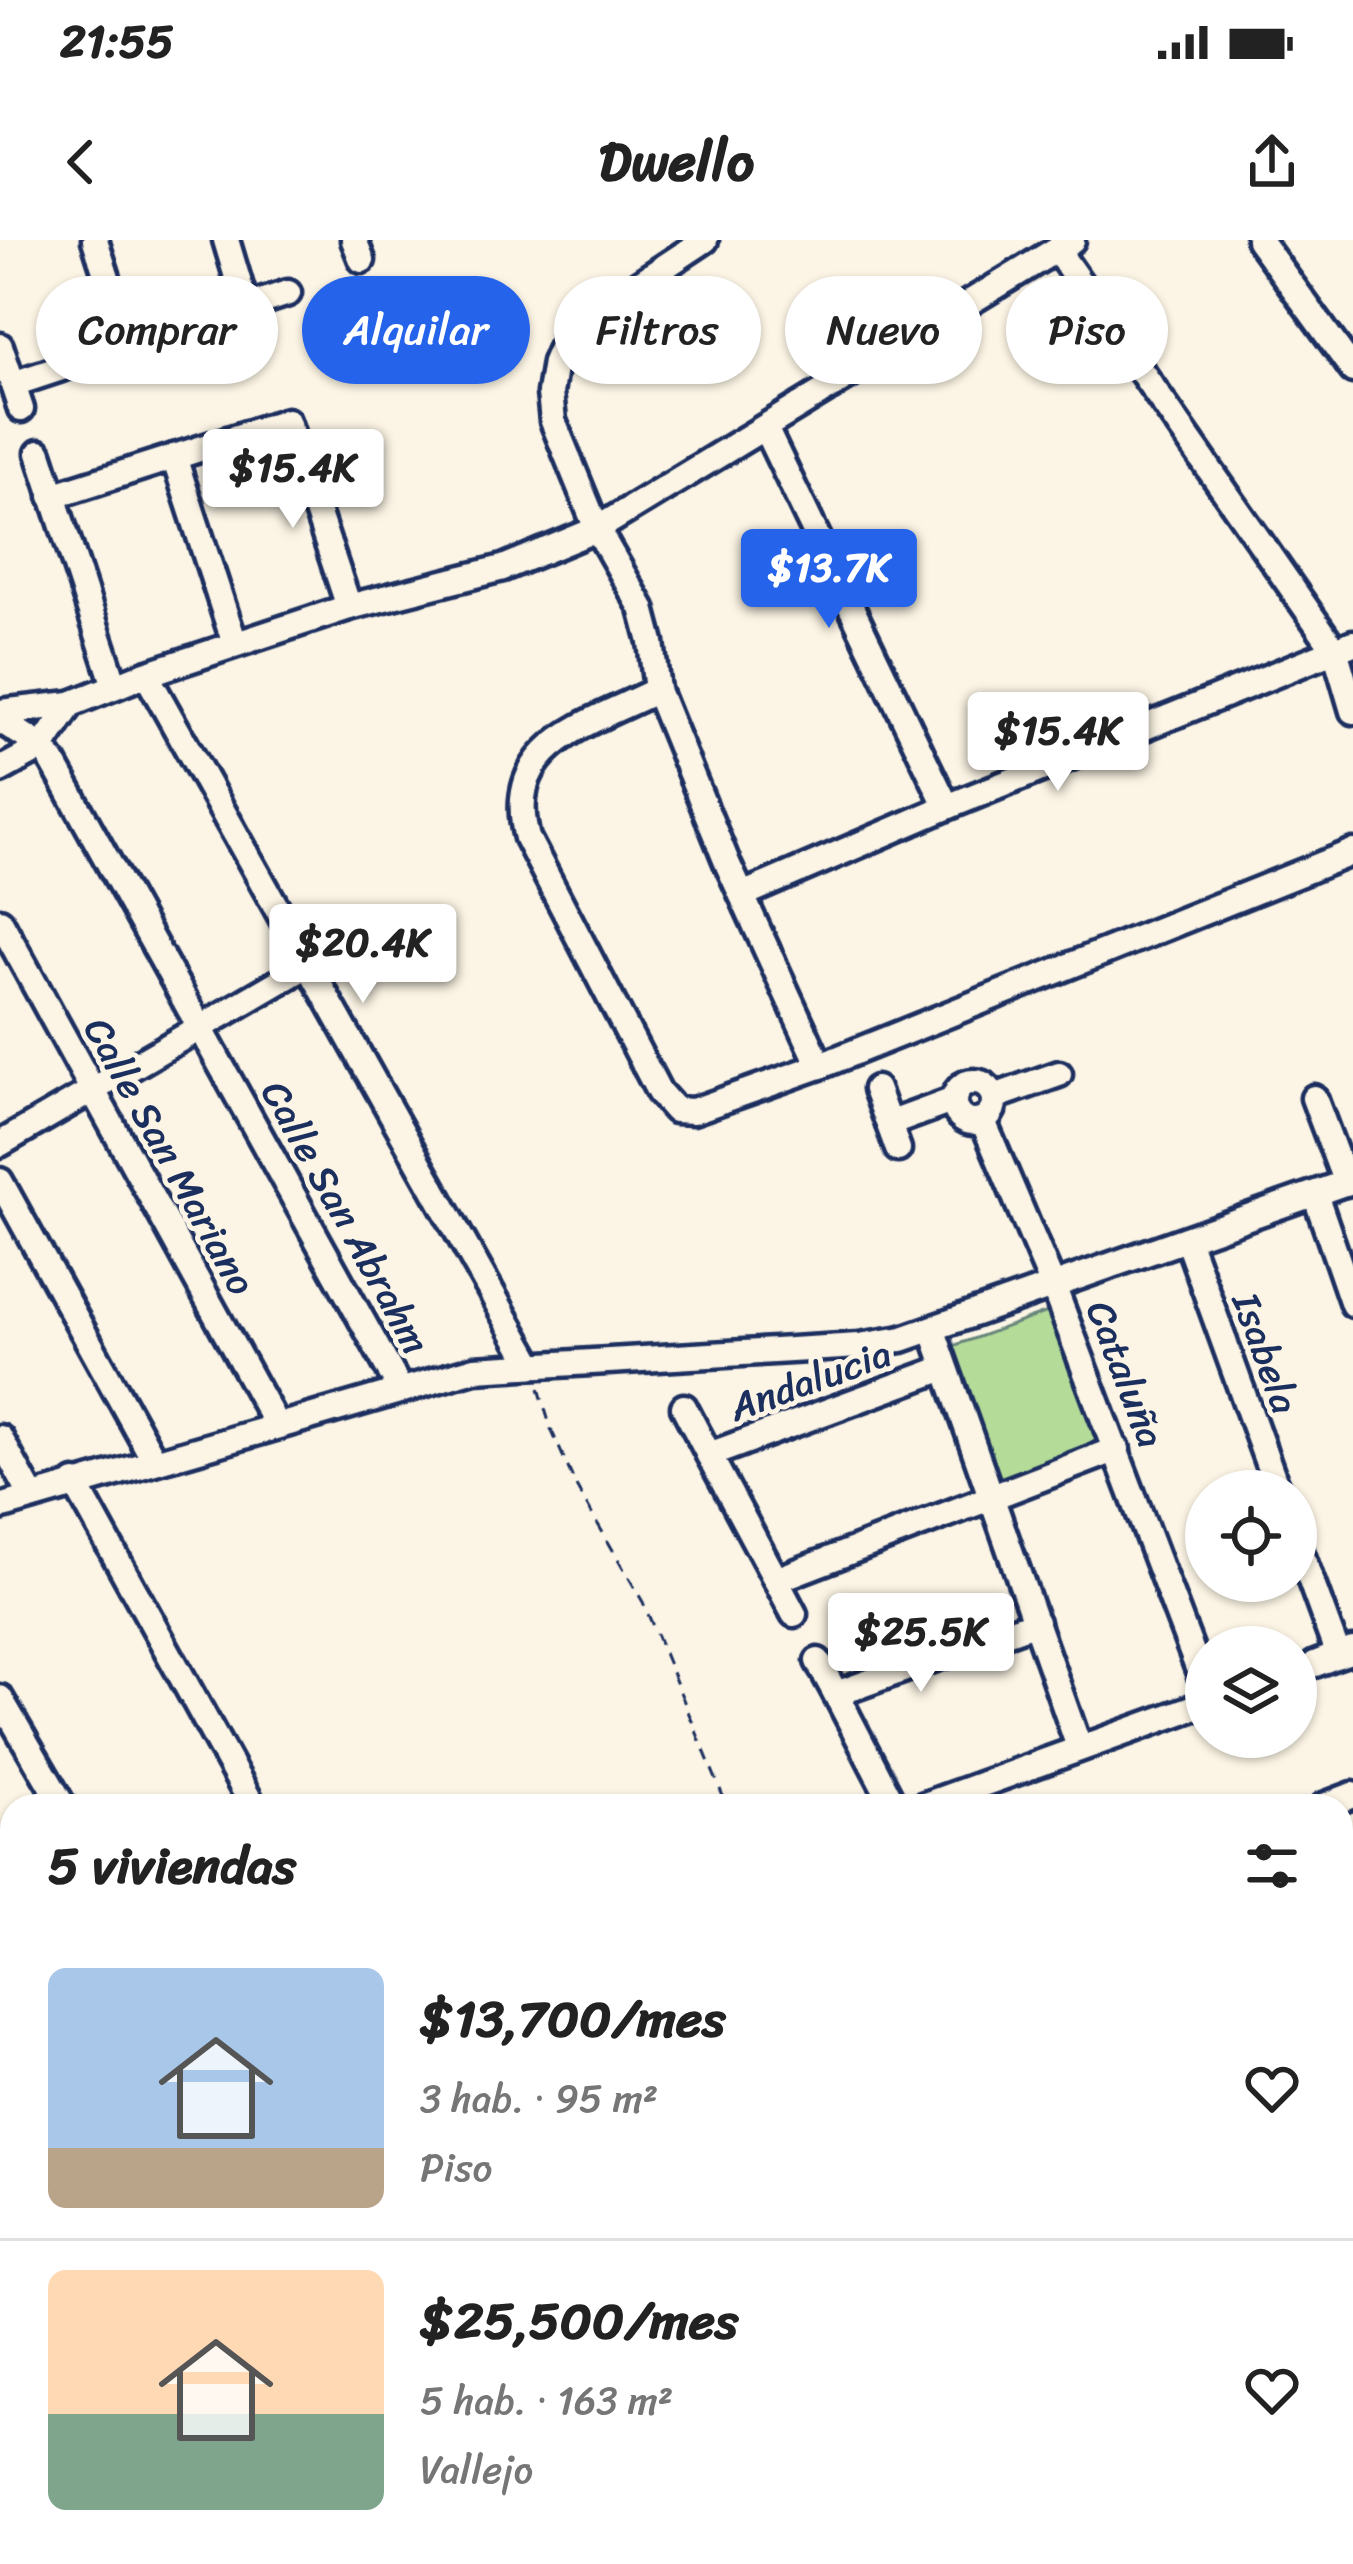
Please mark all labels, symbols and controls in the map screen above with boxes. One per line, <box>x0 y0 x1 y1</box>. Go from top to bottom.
text: 21:55 <box>60 2 174 82</box>
text: Dwello <box>599 114 754 210</box>
icon: back <box>48 129 114 195</box>
icon: share <box>1239 129 1305 195</box>
chip: Comprar <box>36 276 278 384</box>
chip: Alquilar <box>302 276 530 384</box>
chip: Filtros <box>554 276 761 384</box>
chip: Nuevo <box>785 276 982 384</box>
chip: Piso <box>1006 276 1168 384</box>
pin: $15.4K <box>195 429 391 531</box>
text: $15.4K <box>230 433 356 502</box>
pin: $13.7K <box>731 529 927 631</box>
text: $13.7K <box>768 533 890 602</box>
pin: $15.4K <box>960 692 1156 794</box>
text: $15.4K <box>995 696 1121 765</box>
pin: $20.4K <box>265 904 461 1006</box>
text: $20.4K <box>296 908 430 977</box>
street label: Calle San Mariano <box>65 1004 275 1308</box>
street label: Calle San Abrahm <box>242 1067 450 1367</box>
street label: Isabela <box>1212 1282 1320 1424</box>
street label: Cataluña <box>1066 1290 1186 1458</box>
street label: Andalucia <box>718 1319 901 1442</box>
map controls <box>1185 1470 1317 1758</box>
button: locate <box>1185 1470 1317 1602</box>
pin: $25.5K <box>823 1593 1019 1695</box>
text: $25.5K <box>855 1597 987 1666</box>
button: layers <box>1185 1626 1317 1758</box>
text: 5 viviendas <box>48 1821 296 1911</box>
icon: filters <box>1239 1833 1305 1899</box>
text: $13,700/mes <box>420 1974 726 2064</box>
icon: home <box>144 2016 288 2160</box>
icon: heart <box>1239 2055 1305 2121</box>
text: 3 hab. · 95 m² <box>420 2064 658 2133</box>
text: Piso <box>420 2133 492 2202</box>
text: $25,500/mes <box>420 2276 738 2366</box>
icon: home <box>144 2318 288 2462</box>
icon: heart <box>1239 2357 1305 2423</box>
text: 5 hab. · 163 m² <box>420 2366 673 2435</box>
text: Vallejo <box>420 2435 533 2504</box>

